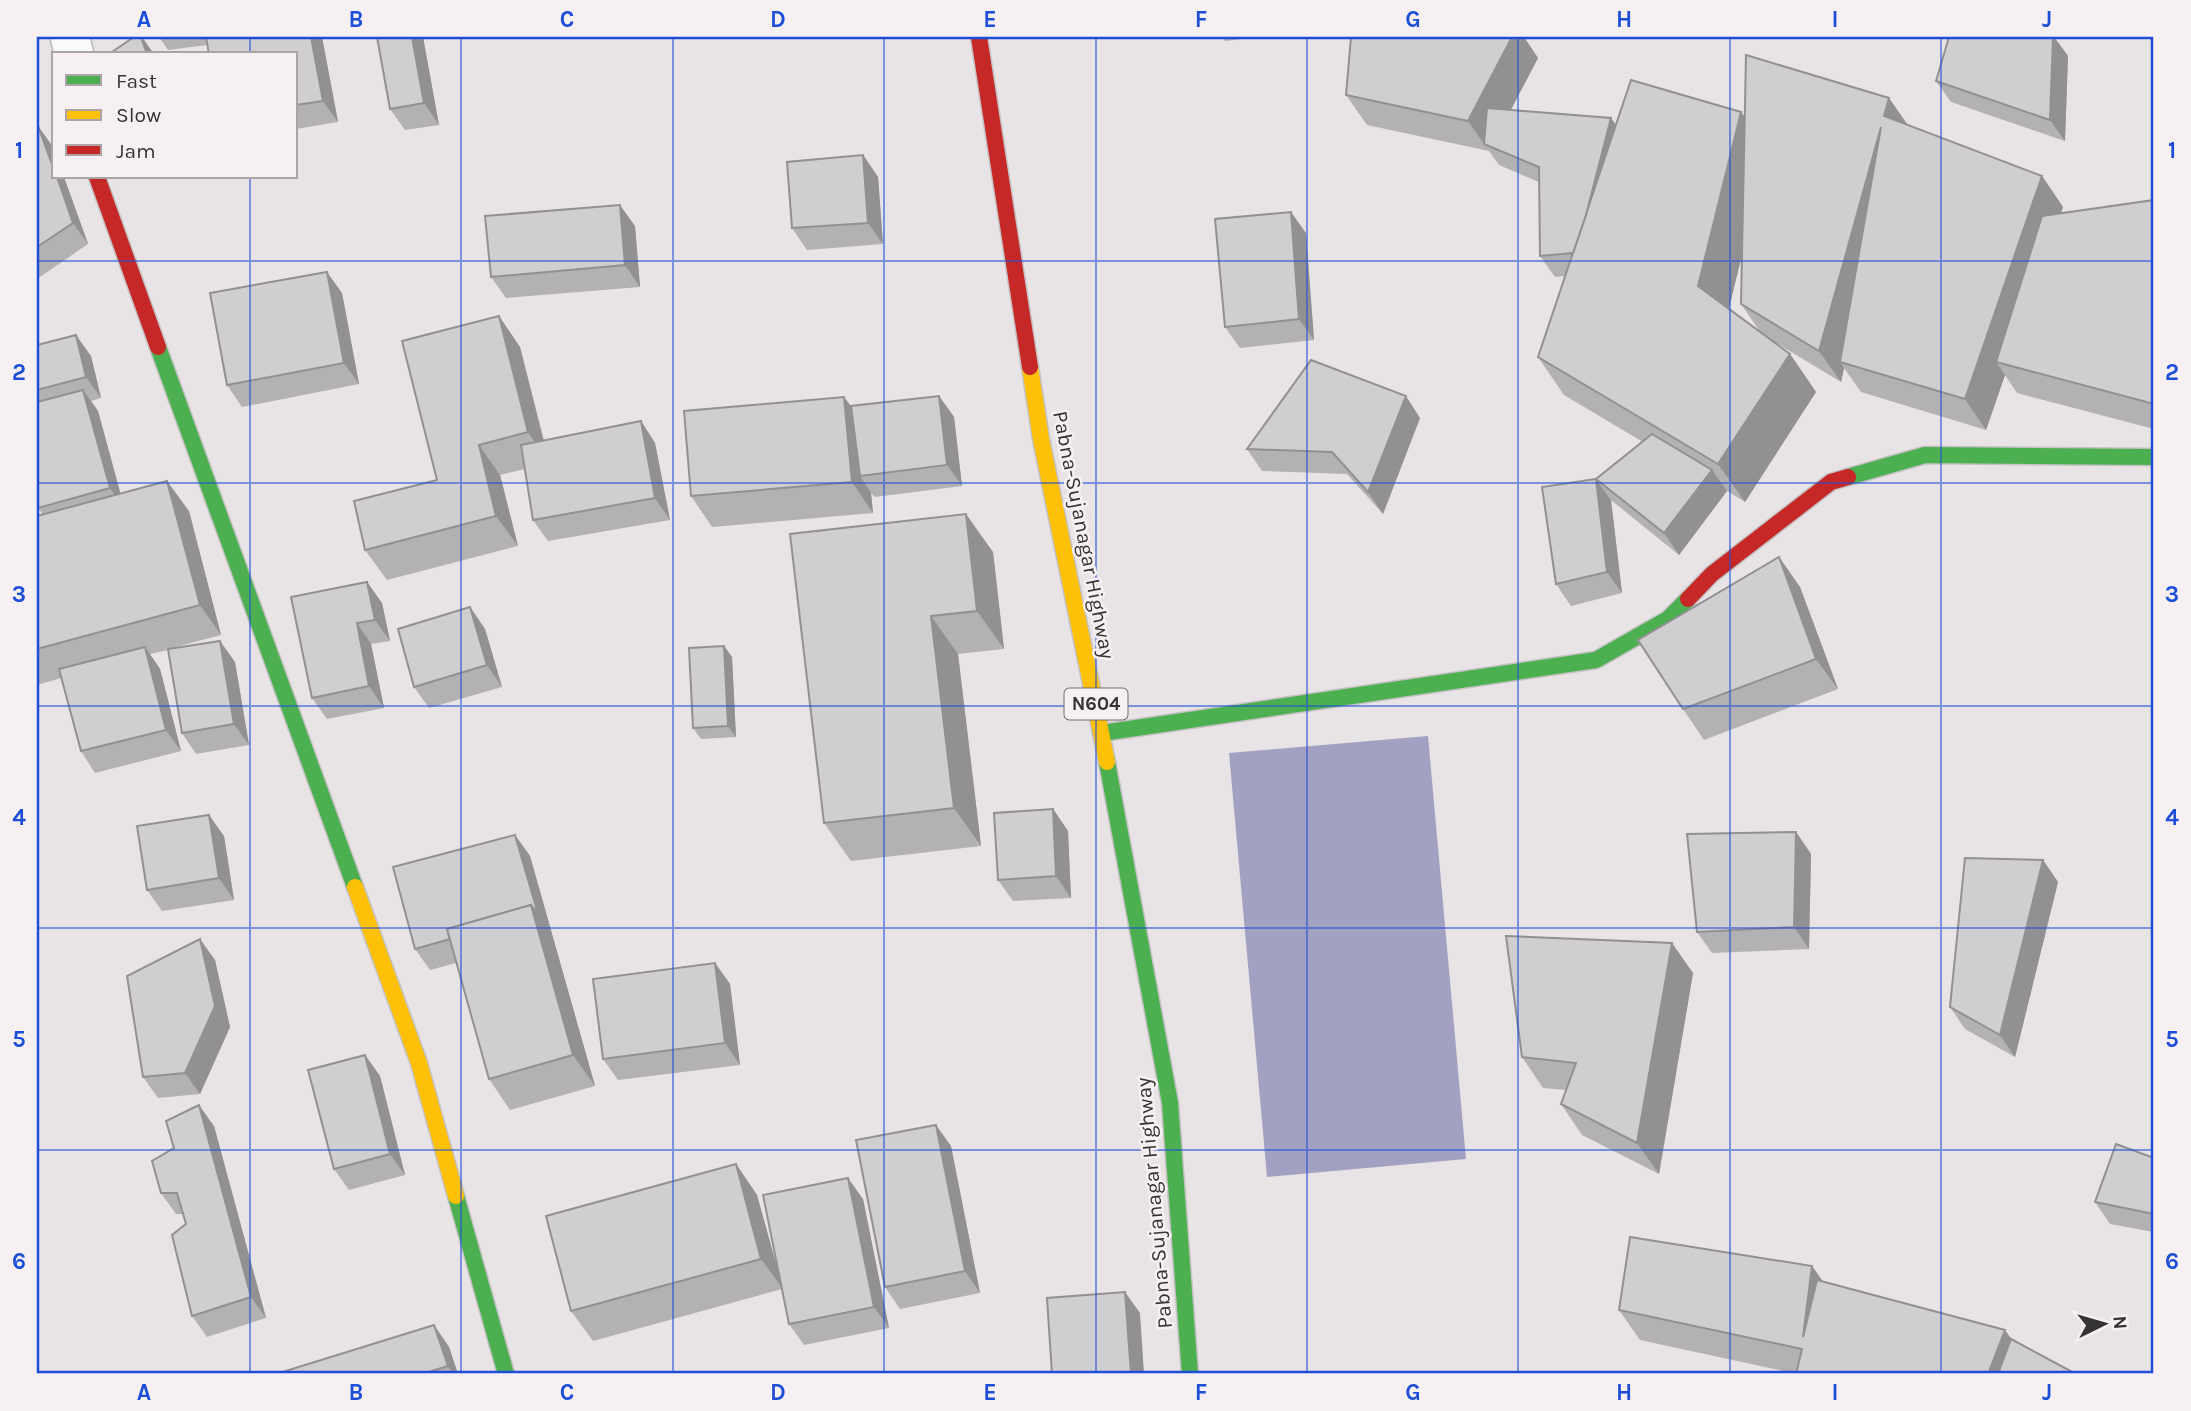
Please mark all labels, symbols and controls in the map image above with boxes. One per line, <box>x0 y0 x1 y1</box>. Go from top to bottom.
text: A <box>137 6 151 33</box>
text: B <box>349 6 363 33</box>
text: C <box>560 6 574 33</box>
text: D <box>770 6 786 33</box>
text: E <box>983 6 997 33</box>
text: F <box>1195 6 1207 33</box>
text: G <box>1405 6 1421 33</box>
text: H <box>1616 6 1632 33</box>
text: I <box>1831 6 1839 33</box>
text: J <box>2042 6 2052 33</box>
legend <box>52 52 298 178</box>
text: Fast <box>116 69 157 93</box>
text: Slow <box>116 103 161 127</box>
text: 1 <box>15 137 23 164</box>
text: 1 <box>2168 137 2176 164</box>
text: Jam <box>116 139 156 163</box>
text: 2 <box>12 359 26 386</box>
text: 2 <box>2165 359 2179 386</box>
street label: Pabna-Sujanagar Highway <box>1048 409 1120 661</box>
text: 3 <box>12 581 26 608</box>
text: 3 <box>2165 581 2179 608</box>
road number: N604 <box>1064 688 1128 720</box>
text: 4 <box>12 804 26 831</box>
text: 4 <box>2165 804 2179 831</box>
text: 5 <box>12 1026 26 1053</box>
text: 5 <box>2165 1026 2179 1053</box>
street label: Pabna-Sujanagar Highway <box>1131 1076 1177 1330</box>
text: 6 <box>12 1248 26 1275</box>
text: 6 <box>2165 1248 2179 1275</box>
north arrow <box>2068 1288 2138 1358</box>
text: N <box>2108 1315 2131 1330</box>
text: A <box>137 1379 151 1406</box>
text: B <box>349 1379 363 1406</box>
text: C <box>560 1379 574 1406</box>
text: D <box>770 1379 786 1406</box>
text: E <box>983 1379 997 1406</box>
text: F <box>1195 1379 1207 1406</box>
text: G <box>1405 1379 1421 1406</box>
text: H <box>1616 1379 1632 1406</box>
text: I <box>1831 1379 1839 1406</box>
text: J <box>2042 1379 2052 1406</box>

